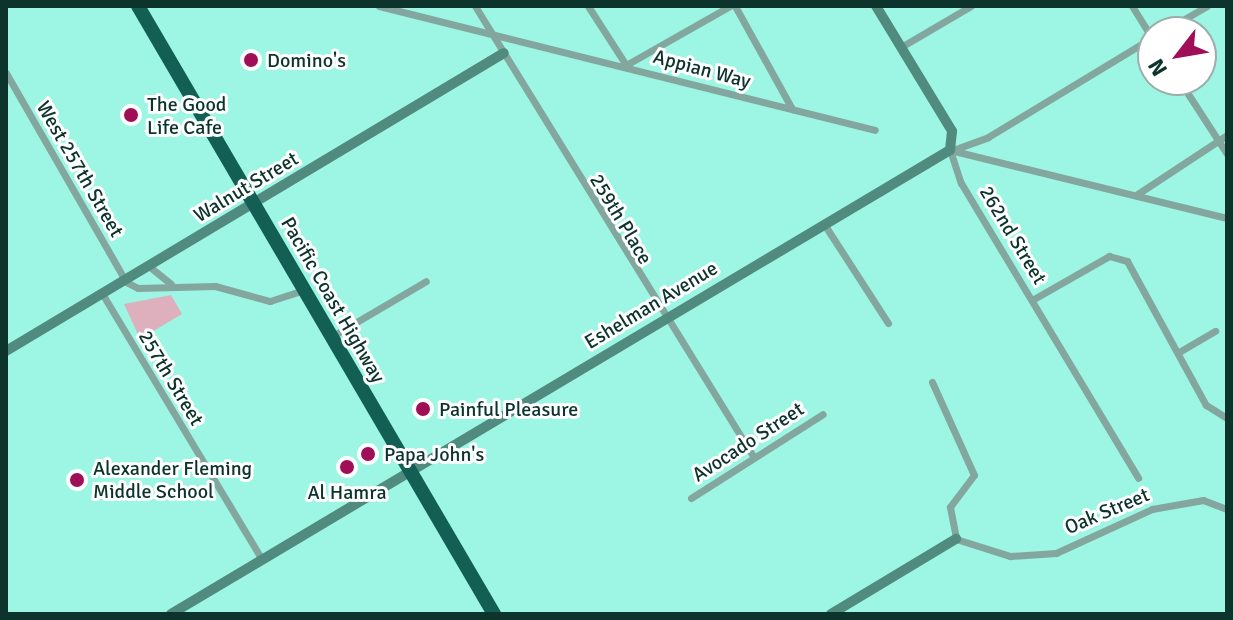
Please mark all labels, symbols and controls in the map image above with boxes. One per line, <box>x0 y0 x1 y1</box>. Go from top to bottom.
north arrow <box>1137 16 1217 96</box>
street label: Appian Way <box>651 44 753 94</box>
place label: Domino's <box>267 48 346 72</box>
marker: Domino's <box>242 51 260 69</box>
text: N <box>1142 54 1173 81</box>
place label: The Good Life Cafe <box>147 92 226 139</box>
street label: West 257th Street <box>31 97 129 241</box>
marker: The Good Life Cafe <box>122 106 140 124</box>
street label: Walnut Street <box>189 146 303 228</box>
street label: 259th Place <box>585 169 657 269</box>
street label: 262nd Street <box>974 181 1052 289</box>
street label: Pacific Coast Highway <box>276 213 390 387</box>
street label: Eshelman Avenue <box>580 256 722 354</box>
street label: 257th Street <box>133 326 209 430</box>
place label: Painful Pleasure <box>439 397 578 421</box>
street label: Avocado Street <box>688 397 808 487</box>
marker: Painful Pleasure <box>414 400 432 418</box>
place label: Papa John's <box>384 442 484 466</box>
marker: Papa John's <box>359 445 377 463</box>
place label: Alexander Fleming Middle School <box>93 456 252 503</box>
marker: Al Hamra <box>338 458 356 476</box>
marker: Alexander Fleming Middle School <box>68 471 86 489</box>
place label: Al Hamra <box>307 480 387 504</box>
street label: Oak Street <box>1061 482 1153 540</box>

